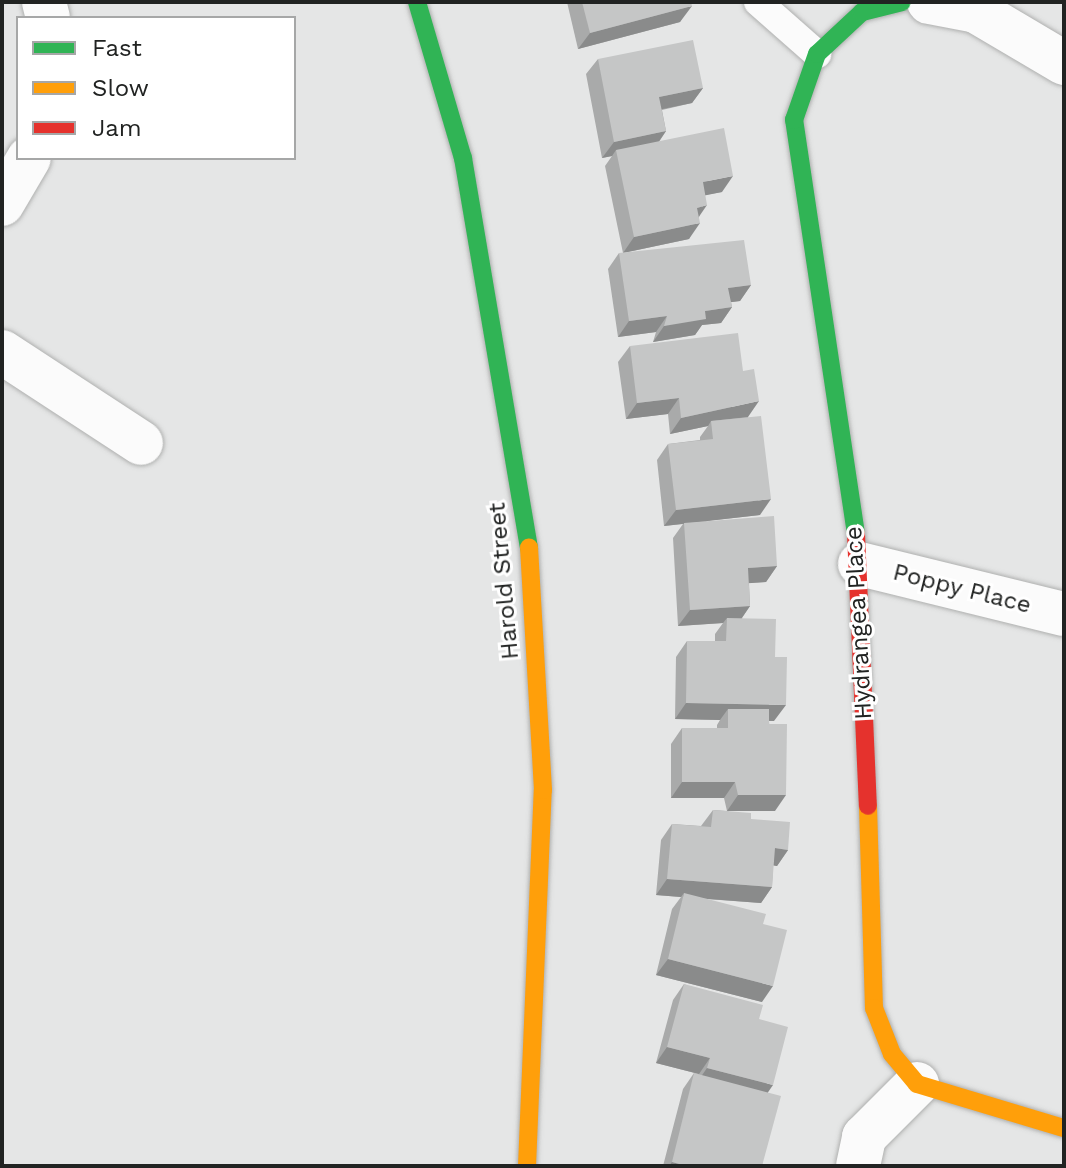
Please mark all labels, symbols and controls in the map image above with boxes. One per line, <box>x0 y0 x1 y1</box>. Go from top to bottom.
legend <box>16 16 296 160</box>
text: Fast <box>92 34 142 62</box>
text: Slow <box>92 74 149 102</box>
text: Jam <box>92 114 142 142</box>
street label: Harold Street <box>483 501 525 661</box>
street label: Hydrangea Place <box>840 525 878 721</box>
street label: Poppy Place <box>890 558 1034 620</box>

